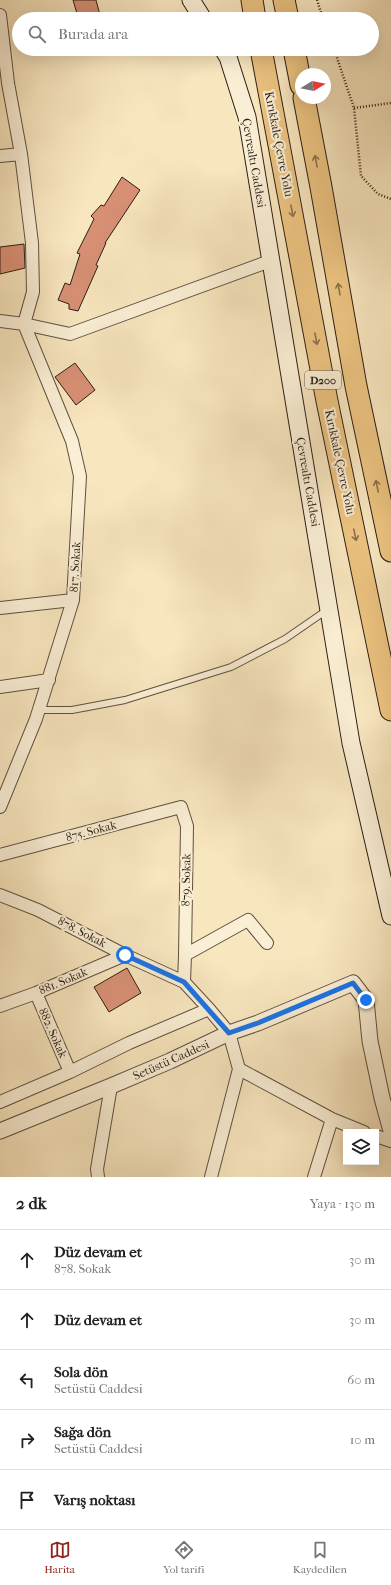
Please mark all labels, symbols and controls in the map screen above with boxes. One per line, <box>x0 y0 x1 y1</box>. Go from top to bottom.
search box <box>12 12 379 56</box>
icon: search <box>26 23 48 45</box>
text: Burada ara <box>58 25 128 43</box>
north arrow <box>295 68 331 104</box>
street label: Kırıkkale Çevre Yolu <box>262 90 296 198</box>
street label: Çevrealtı Caddesi <box>239 117 269 209</box>
one-way arrow <box>312 155 320 168</box>
one-way arrow <box>288 204 296 217</box>
one-way arrow <box>335 283 343 296</box>
one-way arrow <box>312 332 320 345</box>
road number: D200 <box>305 371 341 389</box>
street label: Kırıkkale Çevre Yolu <box>322 408 358 516</box>
street label: Çevrealtı Caddesi <box>293 436 323 528</box>
one-way arrow <box>373 479 381 492</box>
one-way arrow <box>352 528 360 541</box>
street label: 817. Sokak <box>67 540 83 593</box>
street label: 875. Sokak <box>64 817 119 844</box>
street label: 879. Sokak <box>179 853 193 907</box>
street label: 878. Sokak <box>55 914 109 951</box>
route start <box>116 946 134 964</box>
street label: 881. Sokak <box>37 964 90 997</box>
route end <box>357 991 375 1009</box>
street label: 882. Sokak <box>36 1006 71 1061</box>
street label: Setüstü Caddesi <box>131 1037 212 1083</box>
map controls <box>343 1129 379 1165</box>
button: layers <box>343 1129 379 1165</box>
text: 2 dk <box>16 1193 46 1213</box>
text: Yaya · 130 m <box>310 1196 375 1211</box>
text: Düz devam et <box>54 1243 142 1261</box>
icon: ahead <box>16 1249 38 1271</box>
text: 30 m <box>349 1252 375 1267</box>
text: 878. Sokak <box>54 1261 111 1276</box>
icon: ahead <box>16 1309 38 1331</box>
text: Düz devam et <box>54 1311 142 1329</box>
text: 30 m <box>349 1312 375 1327</box>
text: Sola dön <box>54 1363 108 1381</box>
icon: left <box>16 1369 38 1391</box>
text: 60 m <box>347 1372 375 1387</box>
text: Setüstü Caddesi <box>54 1381 143 1396</box>
text: Sağa dön <box>54 1423 111 1441</box>
icon: right <box>16 1429 38 1451</box>
text: 10 m <box>350 1432 375 1447</box>
text: Setüstü Caddesi <box>54 1441 143 1456</box>
icon: arrive <box>16 1489 38 1511</box>
text: Varış noktası <box>54 1491 135 1509</box>
tab: Harita <box>44 1539 75 1576</box>
tab: Yol tarifi <box>163 1539 204 1576</box>
tab: Kaydedilen <box>293 1539 347 1576</box>

